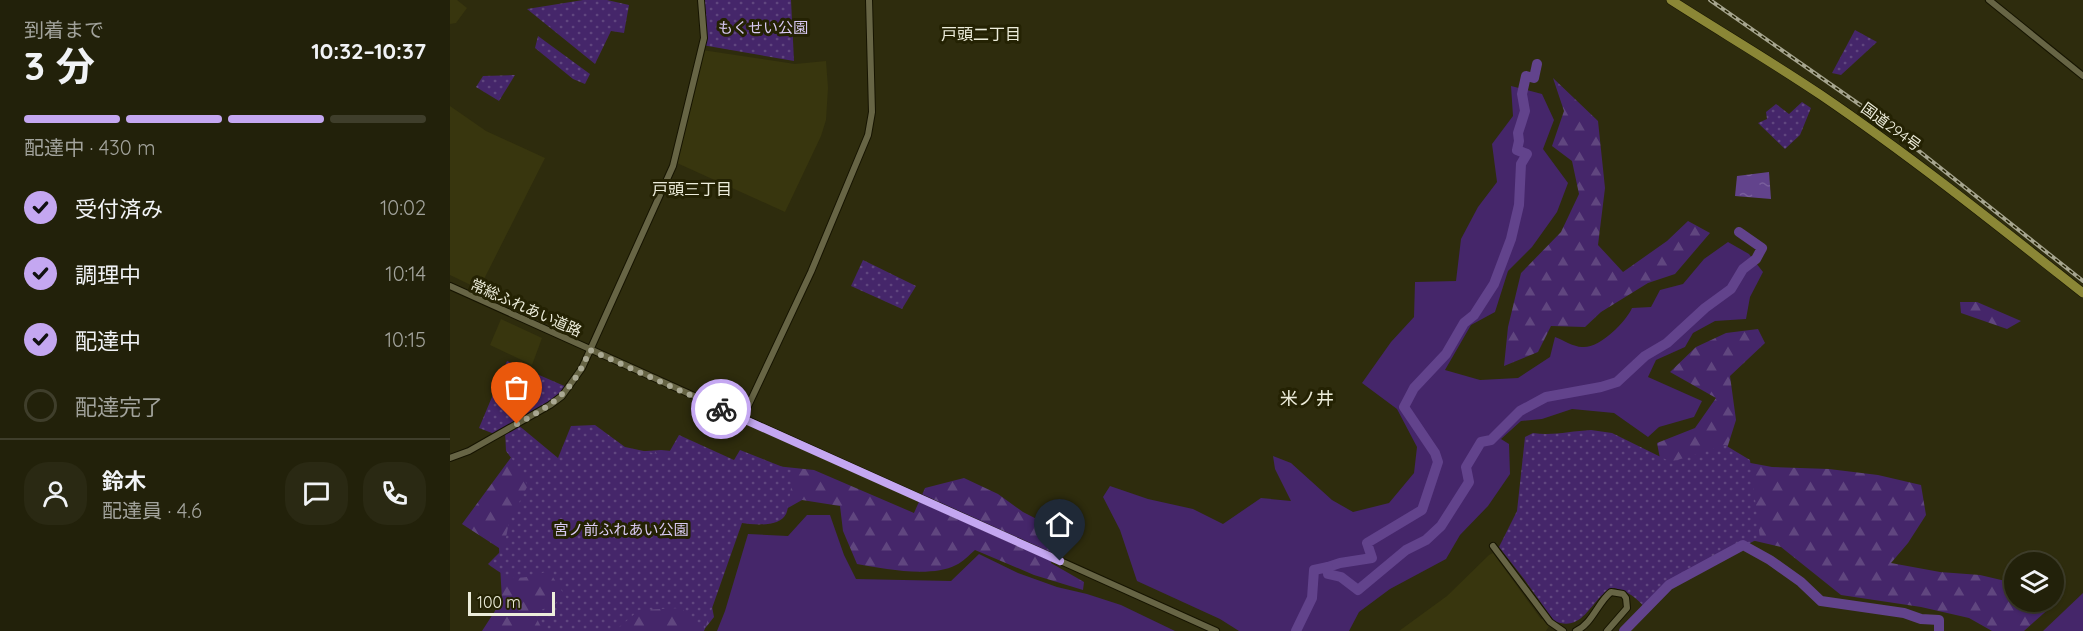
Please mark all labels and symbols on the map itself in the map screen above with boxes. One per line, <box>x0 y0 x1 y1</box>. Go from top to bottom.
park label: もくせい公園 <box>718 18 808 37</box>
district label: 戸頭二丁目 <box>941 24 1021 44</box>
street label: 国道294号 <box>1858 98 1925 155</box>
district label: 戸頭三丁目 <box>652 179 732 199</box>
street label: 常総ふれあい道路 <box>468 274 585 341</box>
pin <box>491 362 542 424</box>
courier <box>691 379 751 439</box>
district label: 米ノ井 <box>1280 387 1334 410</box>
pin <box>1034 499 1085 561</box>
park label: 宮ノ前ふれあい公園 <box>553 520 689 539</box>
scale bar <box>468 589 555 616</box>

